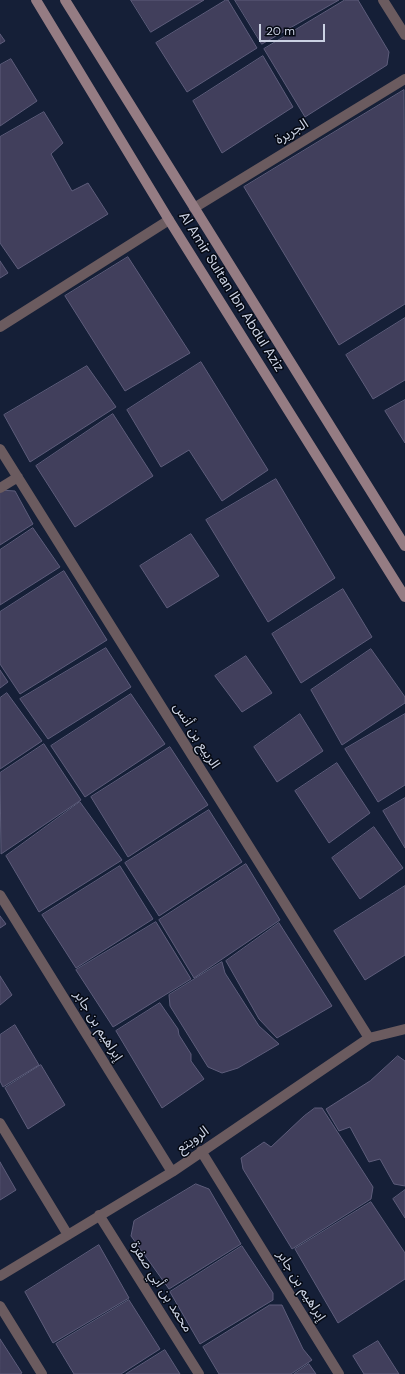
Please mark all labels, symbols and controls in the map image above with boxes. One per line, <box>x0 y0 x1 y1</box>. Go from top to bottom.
scale bar <box>261 16 327 42</box>
text: 20 m <box>266 23 295 39</box>
street label: الجريرة <box>272 116 312 148</box>
street label: Al Amir Sultan Ibn Abdul Aziz <box>175 209 287 375</box>
street label: الربيع بن أنس <box>169 700 223 772</box>
street label: إبراهيم بن جابر <box>70 988 126 1064</box>
street label: الرويتع <box>174 1123 212 1157</box>
street label: محمد بن أبي صفرة <box>126 1238 196 1336</box>
street label: إبراهيم بن جابر <box>273 1248 329 1324</box>

